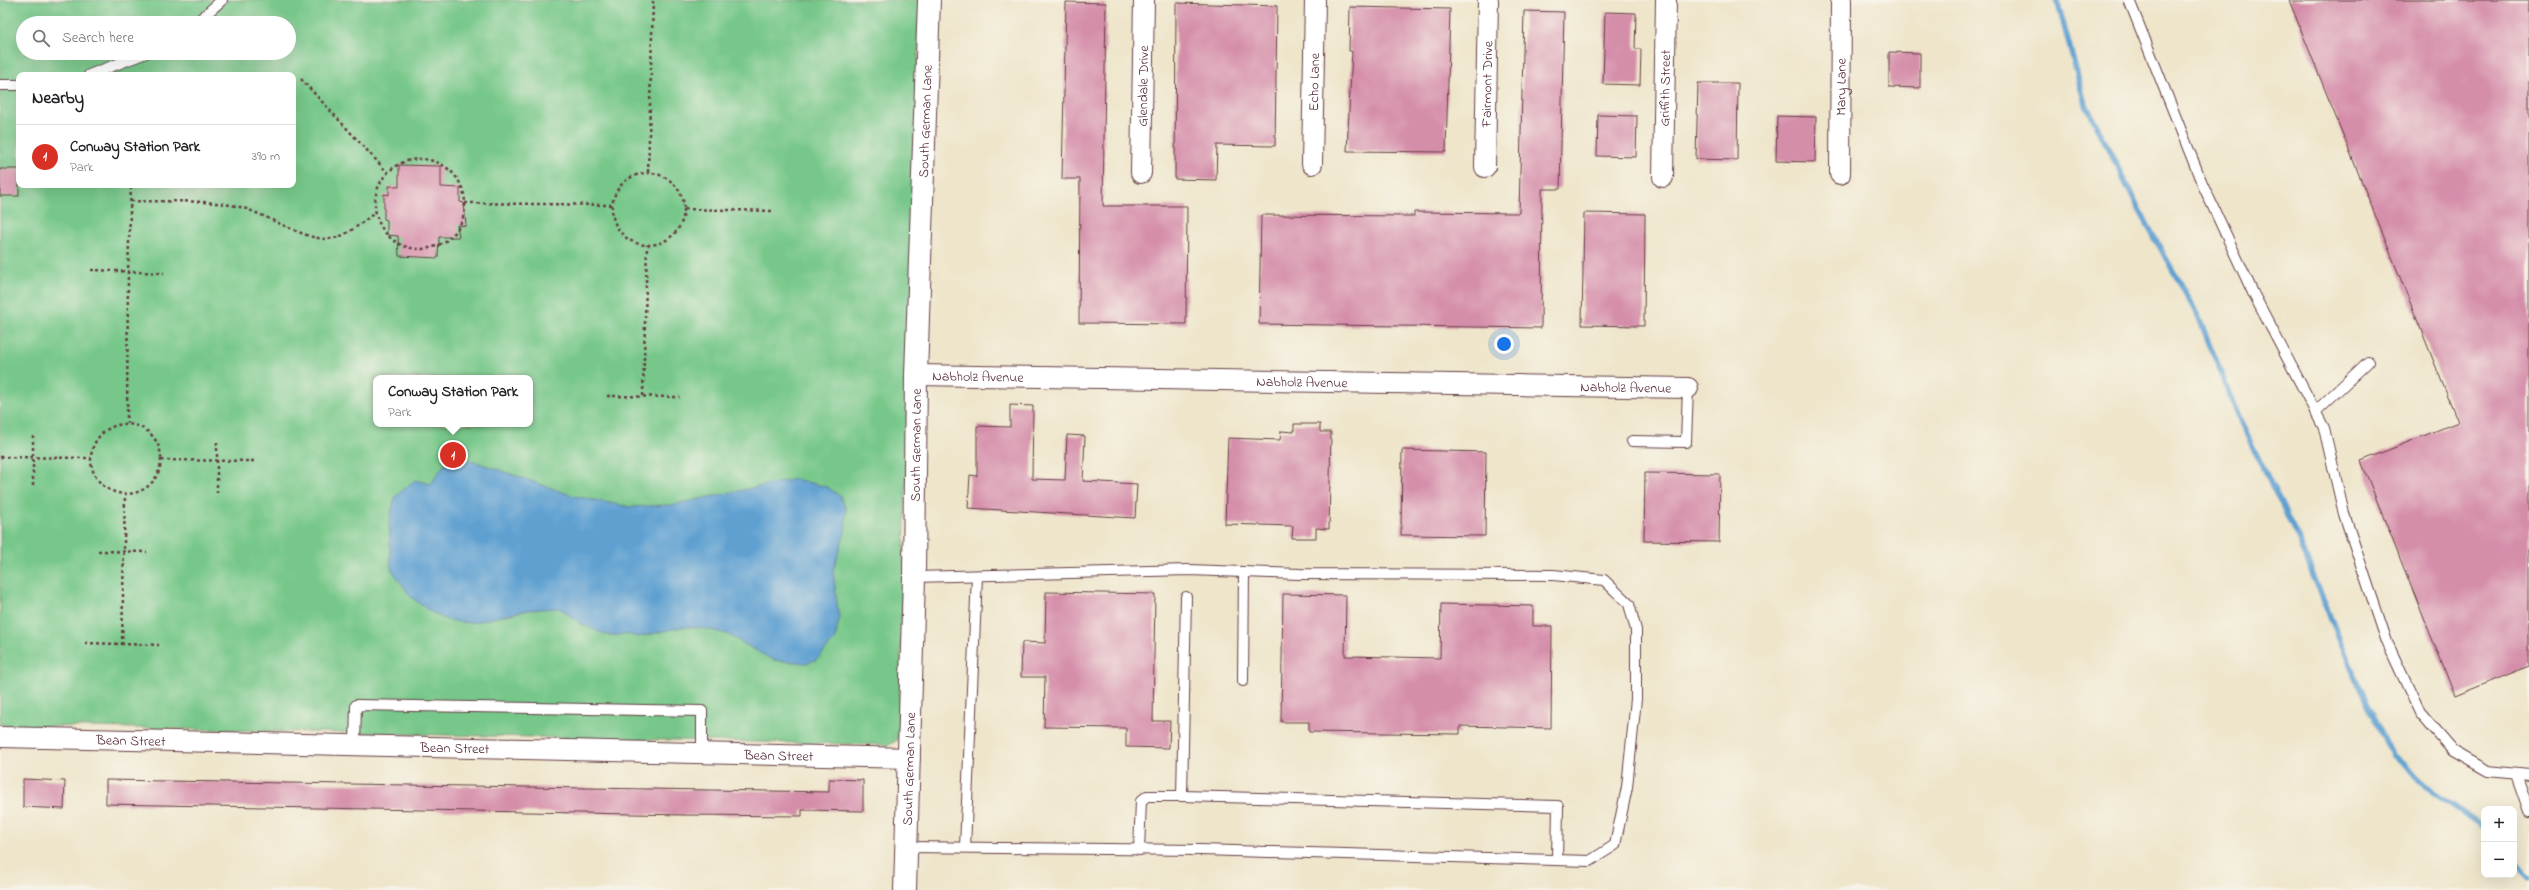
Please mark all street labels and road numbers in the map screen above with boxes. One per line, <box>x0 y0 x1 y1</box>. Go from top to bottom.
street label: Fairmont Drive <box>1477 40 1499 128</box>
street label: Glendale Drive <box>1133 45 1155 127</box>
street label: Griffith Street <box>1655 49 1677 127</box>
street label: Echo Lane <box>1304 52 1326 111</box>
street label: Mary Lane <box>1831 57 1853 116</box>
street label: South German Lane <box>914 64 939 178</box>
street label: Nabholz Avenue <box>932 366 1024 389</box>
street label: Nabholz Avenue <box>1256 372 1348 394</box>
street label: Nabholz Avenue <box>1580 377 1672 400</box>
street label: South German Lane <box>906 388 928 502</box>
street label: South German Lane <box>898 711 922 826</box>
street label: Bean Street <box>95 730 166 753</box>
street label: Bean Street <box>419 738 490 760</box>
street label: Bean Street <box>743 745 814 768</box>

